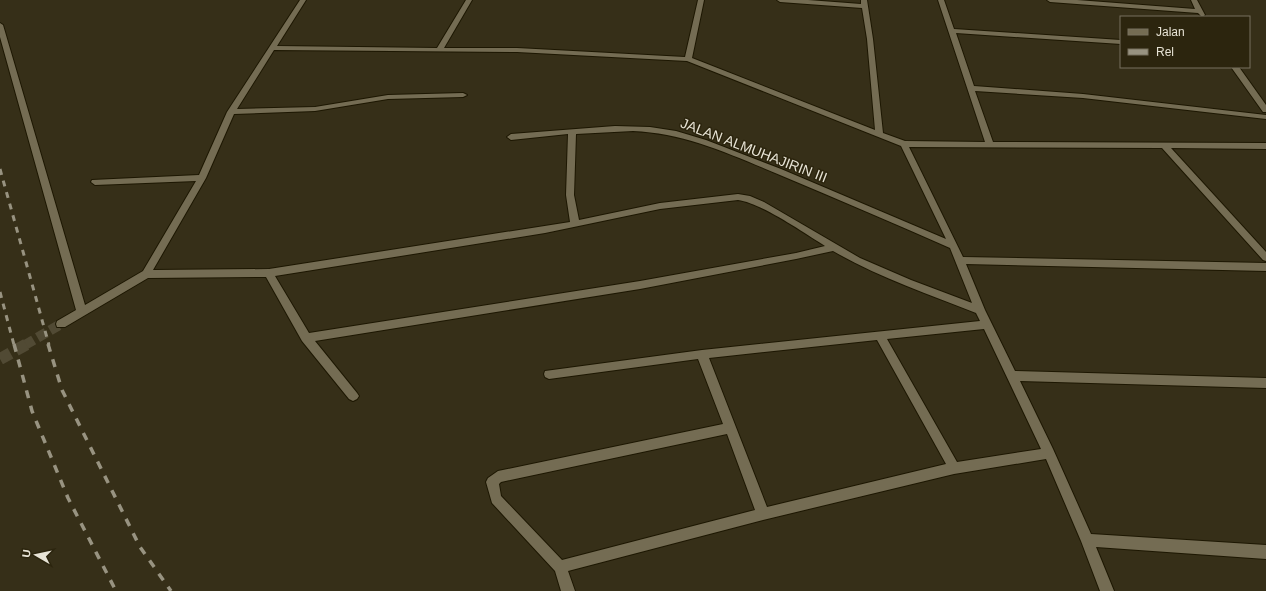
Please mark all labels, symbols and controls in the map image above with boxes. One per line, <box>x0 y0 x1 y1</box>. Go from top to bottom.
legend <box>1120 16 1250 68</box>
text: Jalan <box>1156 25 1185 39</box>
text: Rel <box>1156 45 1174 59</box>
street label: JALAN ALMUHAJIRIN III <box>679 115 829 185</box>
north arrow <box>16 535 56 575</box>
text: U <box>20 549 33 558</box>

